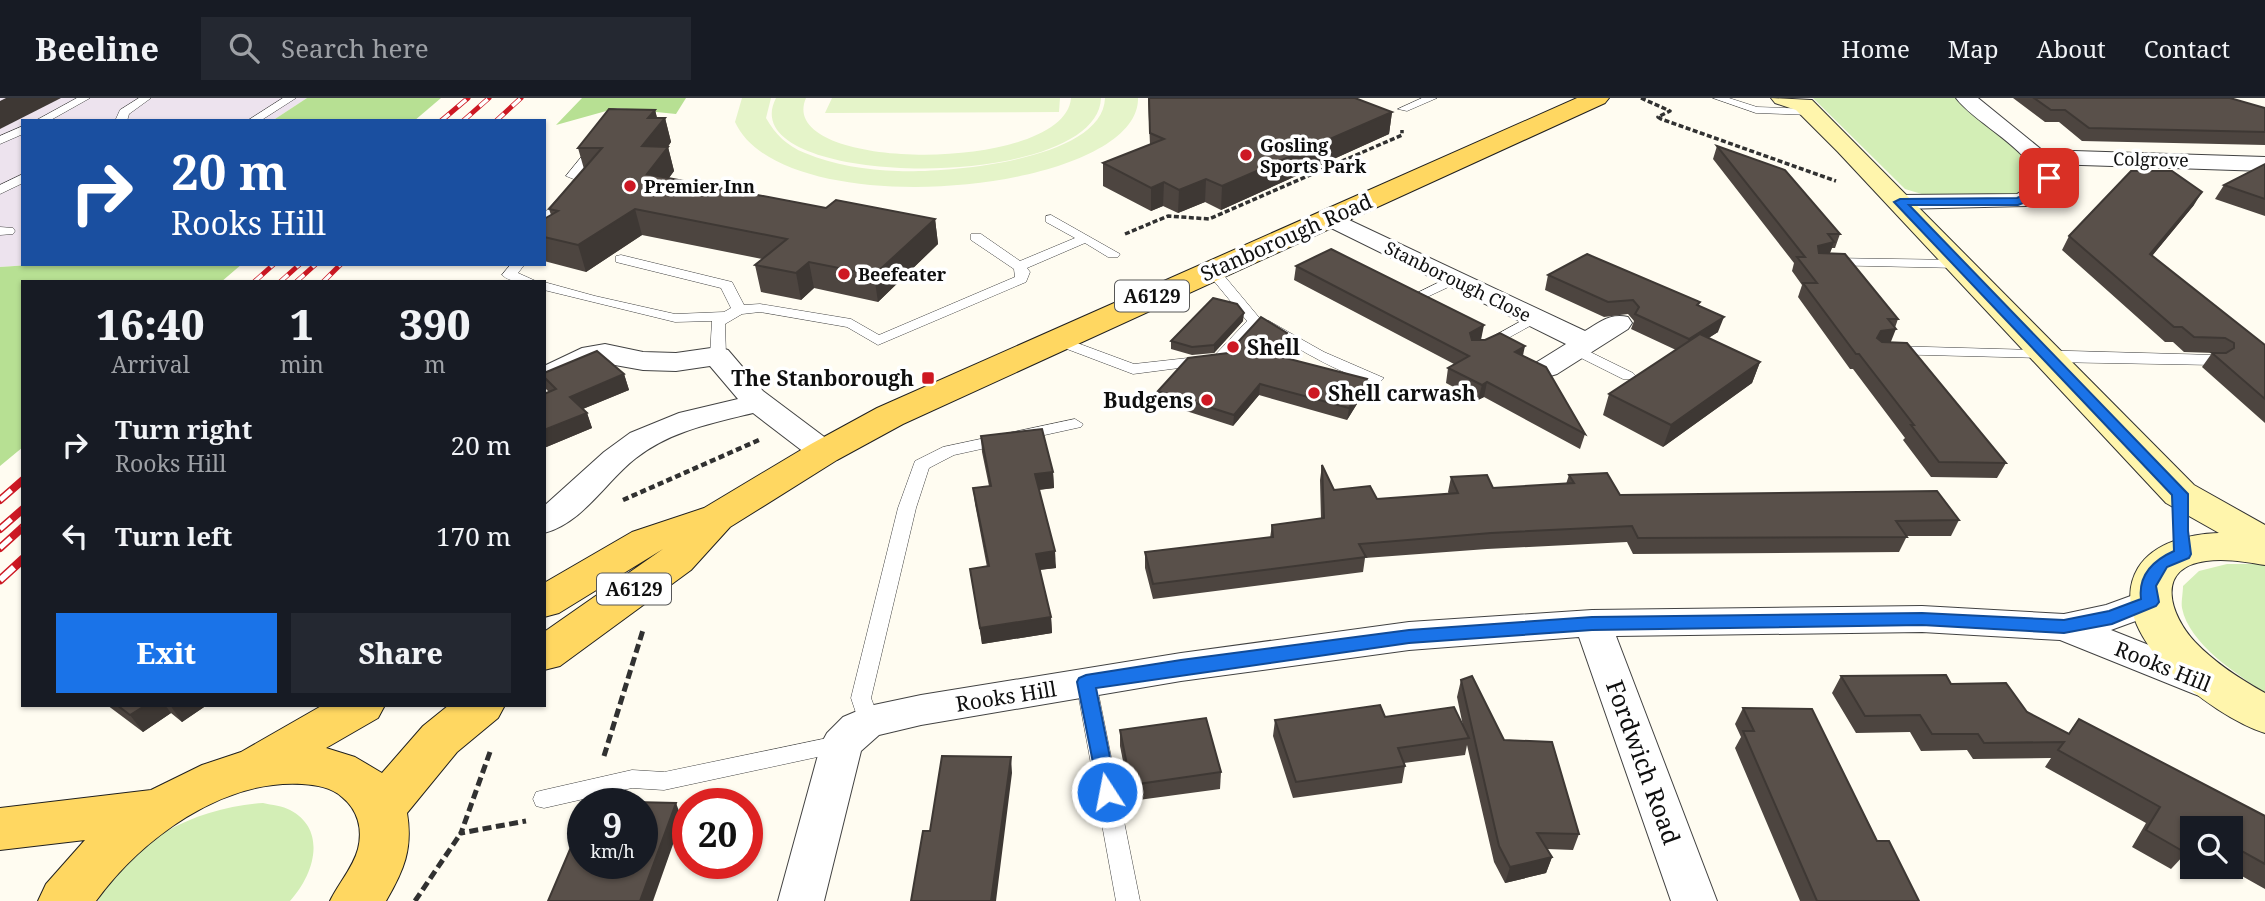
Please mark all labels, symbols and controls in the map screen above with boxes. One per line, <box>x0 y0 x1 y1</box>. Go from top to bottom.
search box <box>201 17 691 80</box>
text: Beeline <box>35 26 159 71</box>
icon: search <box>225 29 263 67</box>
text: Search here <box>281 30 429 66</box>
text: Home <box>1841 32 1910 65</box>
text: Map <box>1948 32 1999 65</box>
text: About <box>2037 32 2106 65</box>
text: Contact <box>2144 32 2230 65</box>
place label: Gosling Sports Park <box>1260 133 1367 178</box>
text: 20 m <box>171 138 287 204</box>
street label: Colgrove <box>2113 146 2189 172</box>
icon: right <box>56 147 147 238</box>
marker: Gosling Sports Park <box>1238 147 1254 163</box>
pin <box>2019 148 2079 208</box>
icon: arrive <box>2030 159 2068 197</box>
place label: Premier Inn <box>644 174 755 198</box>
marker: Premier Inn <box>622 178 638 194</box>
street label: Stanborough Road <box>1196 186 1376 287</box>
text: Rooks Hill <box>171 201 326 244</box>
street label: Stanborough Close <box>1381 235 1535 327</box>
place label: Beefeater <box>858 262 947 286</box>
marker: Beefeater <box>836 266 852 282</box>
road number: A6129 <box>1115 280 1189 312</box>
text: 16:40 <box>96 295 205 352</box>
text: 1 <box>290 295 314 352</box>
text: 390 <box>399 295 471 352</box>
place label: Shell <box>1247 333 1301 361</box>
marker: Shell <box>1225 339 1241 355</box>
text: Arrival <box>111 348 190 380</box>
text: min <box>280 348 324 380</box>
text: m <box>424 348 446 380</box>
place label: The Stanborough <box>731 364 914 392</box>
marker: The Stanborough <box>920 370 936 386</box>
place label: Shell carwash <box>1328 379 1476 407</box>
marker: Shell carwash <box>1306 385 1322 401</box>
place label: Budgens <box>1103 386 1193 414</box>
marker: Budgens <box>1199 392 1215 408</box>
text: Turn right <box>115 411 252 447</box>
icon: right <box>56 426 94 464</box>
text: 20 m <box>451 427 511 463</box>
text: Rooks Hill <box>115 447 226 479</box>
icon: left <box>56 517 94 555</box>
text: Turn left <box>115 518 232 554</box>
text: 170 m <box>436 518 511 554</box>
road number: A6129 <box>597 574 671 604</box>
button: Exit <box>56 613 277 693</box>
button: Share <box>291 613 511 693</box>
street label: Rooks Hill <box>2111 634 2216 698</box>
street label: Rooks Hill <box>954 674 1059 718</box>
street label: Fordwich Road <box>1599 675 1689 849</box>
position arrow <box>1070 755 1144 829</box>
speed limit sign: 20 <box>672 788 763 879</box>
text: 9 <box>603 801 622 848</box>
map controls <box>2180 816 2243 879</box>
button: search <box>2180 816 2243 879</box>
text: km/h <box>590 839 635 863</box>

